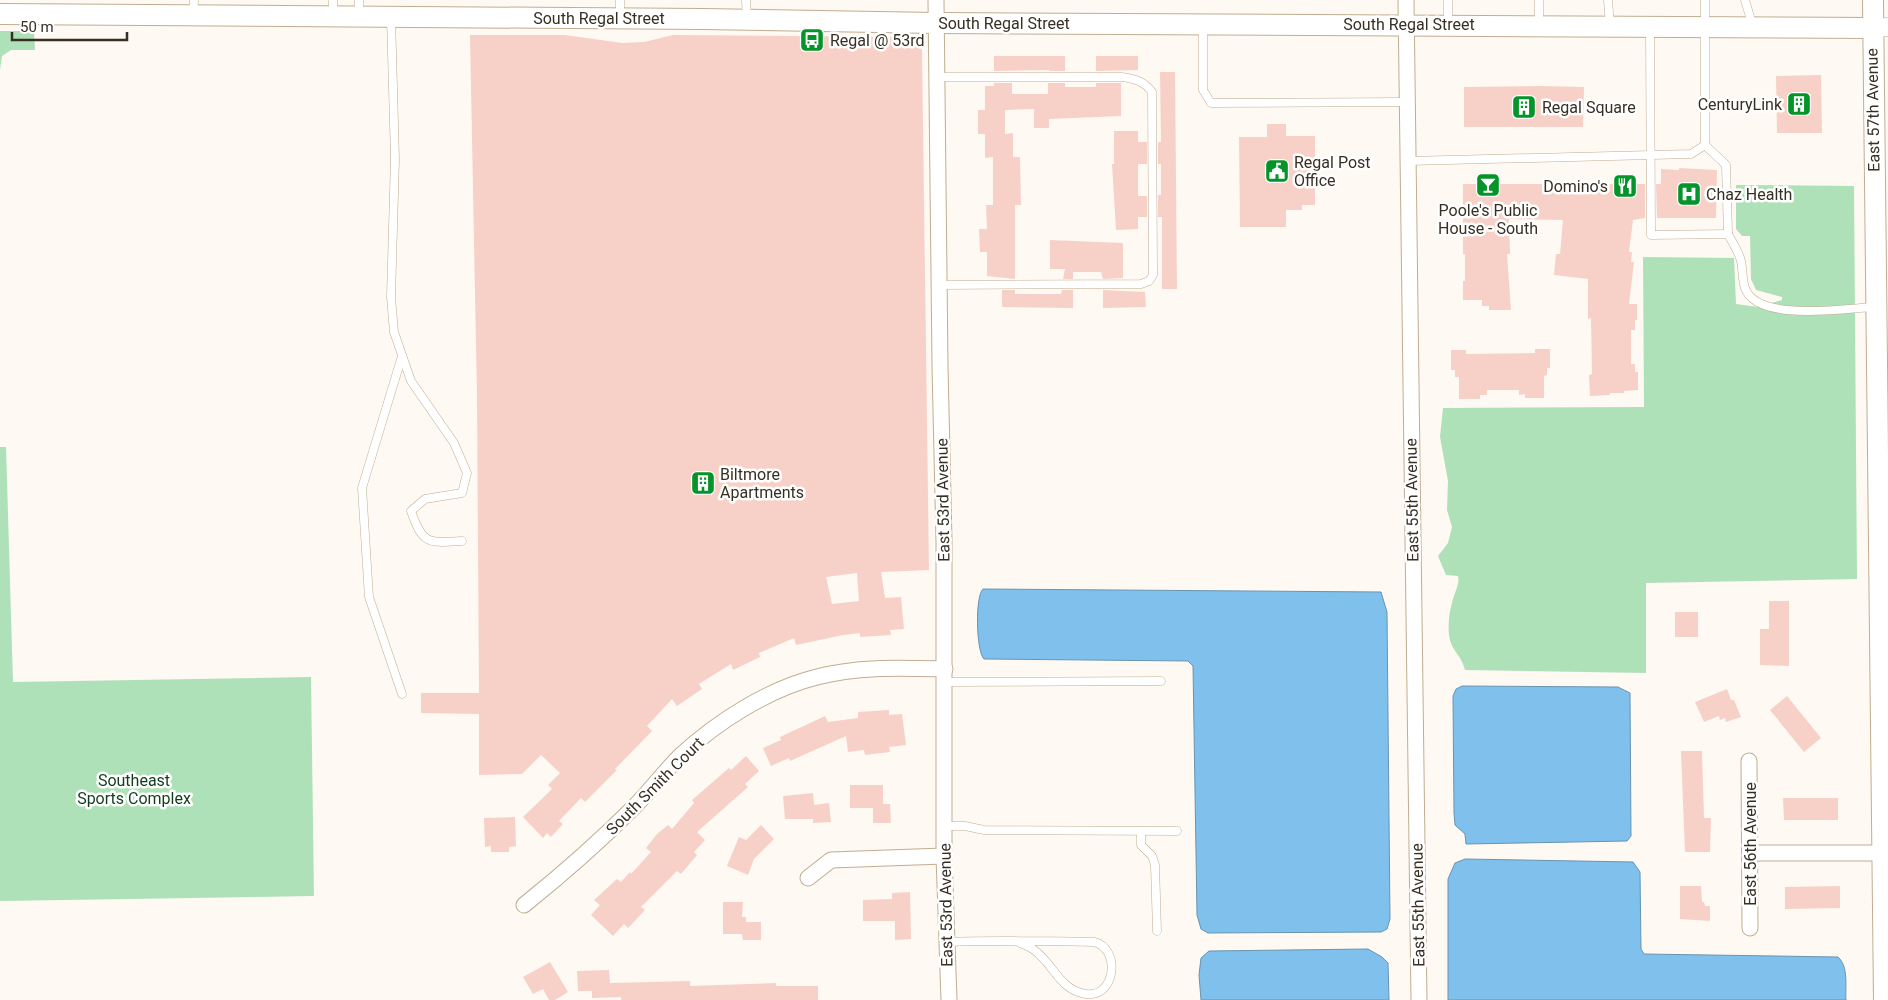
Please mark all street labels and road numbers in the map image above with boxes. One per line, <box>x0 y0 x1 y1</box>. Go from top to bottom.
street label: South Regal Street <box>533 9 665 28</box>
street label: South Regal Street <box>938 14 1070 33</box>
street label: South Regal Street <box>1343 15 1475 34</box>
street label: East 57th Avenue <box>1862 48 1884 172</box>
street label: East 53rd Avenue <box>932 438 954 562</box>
street label: East 55th Avenue <box>1401 438 1423 562</box>
street label: South Smith Court <box>602 733 708 839</box>
street label: East 56th Avenue <box>1741 782 1760 906</box>
street label: East 53rd Avenue <box>935 843 957 967</box>
street label: East 55th Avenue <box>1407 843 1429 967</box>

